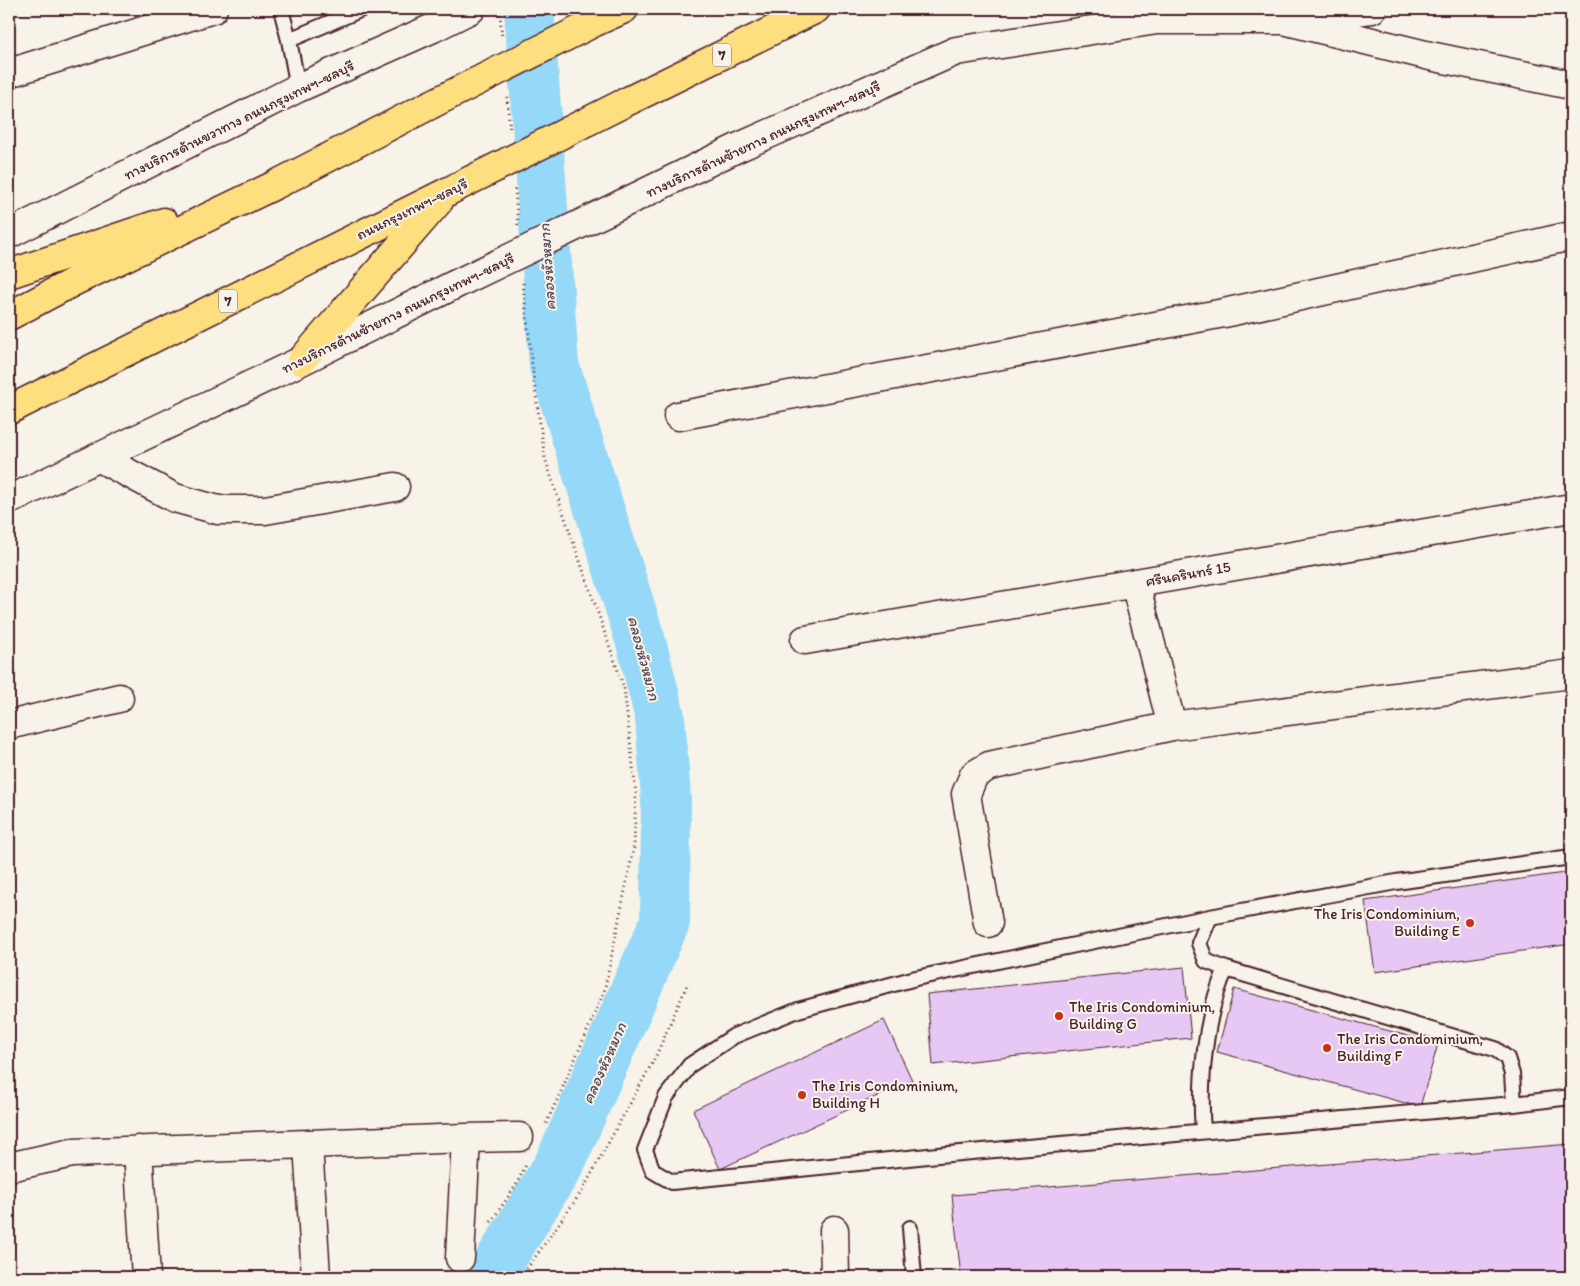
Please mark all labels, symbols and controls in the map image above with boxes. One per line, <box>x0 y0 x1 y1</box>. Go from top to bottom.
road number: 7 <box>713 44 731 66</box>
street label: ทางบริการด้านขวาทาง ถนนกรุงเทพฯ-ชลบุรี <box>121 56 358 185</box>
street label: ทางบริการด้านซ้ายทาง ถนนกรุงเทพฯ-ชลบุรี <box>643 77 884 202</box>
street label: ถนนกรุงเทพฯ-ชลบุรี <box>353 174 471 245</box>
water label: คลองหัวหมาก <box>534 222 560 311</box>
street label: ทางบริการด้านซ้ายทาง ถนนกรุงเทพฯ-ชลบุรี <box>279 249 518 378</box>
road number: 7 <box>219 290 237 312</box>
street label: ศรีนครินทร์ 15 <box>1144 558 1232 590</box>
water label: คลองหัวหมาก <box>624 614 665 703</box>
place label: The Iris Condominium, Building E <box>1314 905 1460 940</box>
marker: The Iris Condominium, Building E <box>1464 917 1476 929</box>
place label: The Iris Condominium, Building G <box>1069 998 1215 1033</box>
marker: The Iris Condominium, Building G <box>1053 1010 1065 1022</box>
water label: คลองหัวหมาก <box>578 1019 631 1107</box>
place label: The Iris Condominium, Building F <box>1337 1030 1483 1065</box>
marker: The Iris Condominium, Building F <box>1321 1042 1333 1054</box>
place label: The Iris Condominium, Building H <box>812 1077 958 1112</box>
marker: The Iris Condominium, Building H <box>796 1089 808 1101</box>

